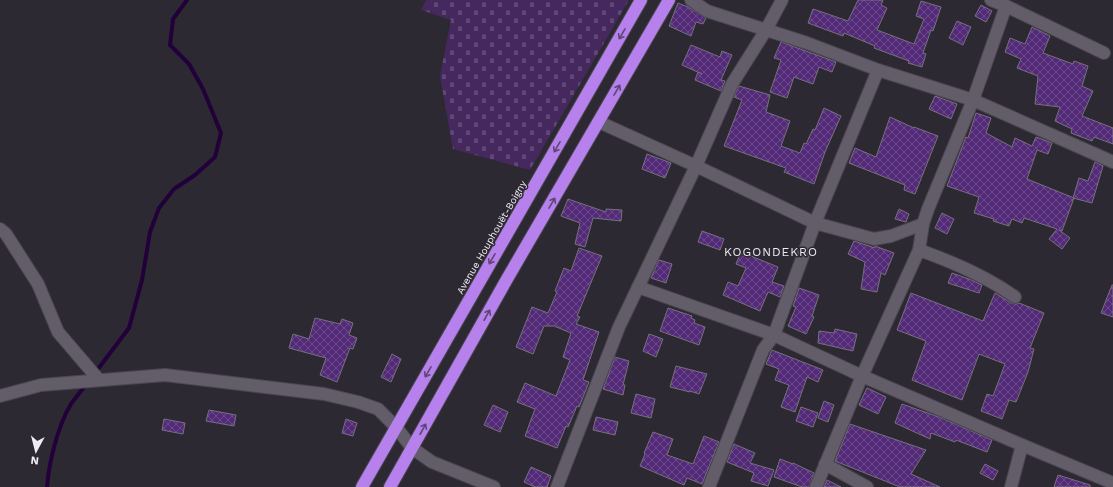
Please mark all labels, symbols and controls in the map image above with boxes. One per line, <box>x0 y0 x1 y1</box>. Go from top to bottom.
one-way arrow <box>617 28 625 40</box>
one-way arrow <box>613 84 621 96</box>
one-way arrow <box>552 141 560 153</box>
street label: Avenue Houphouët-Boigny <box>454 178 529 296</box>
one-way arrow <box>548 197 556 209</box>
district label: KOGONDEKRO <box>724 245 818 259</box>
one-way arrow <box>488 253 496 265</box>
one-way arrow <box>484 310 491 322</box>
one-way arrow <box>423 366 431 378</box>
one-way arrow <box>420 423 428 435</box>
north arrow <box>16 431 56 471</box>
text: N <box>30 453 40 467</box>

